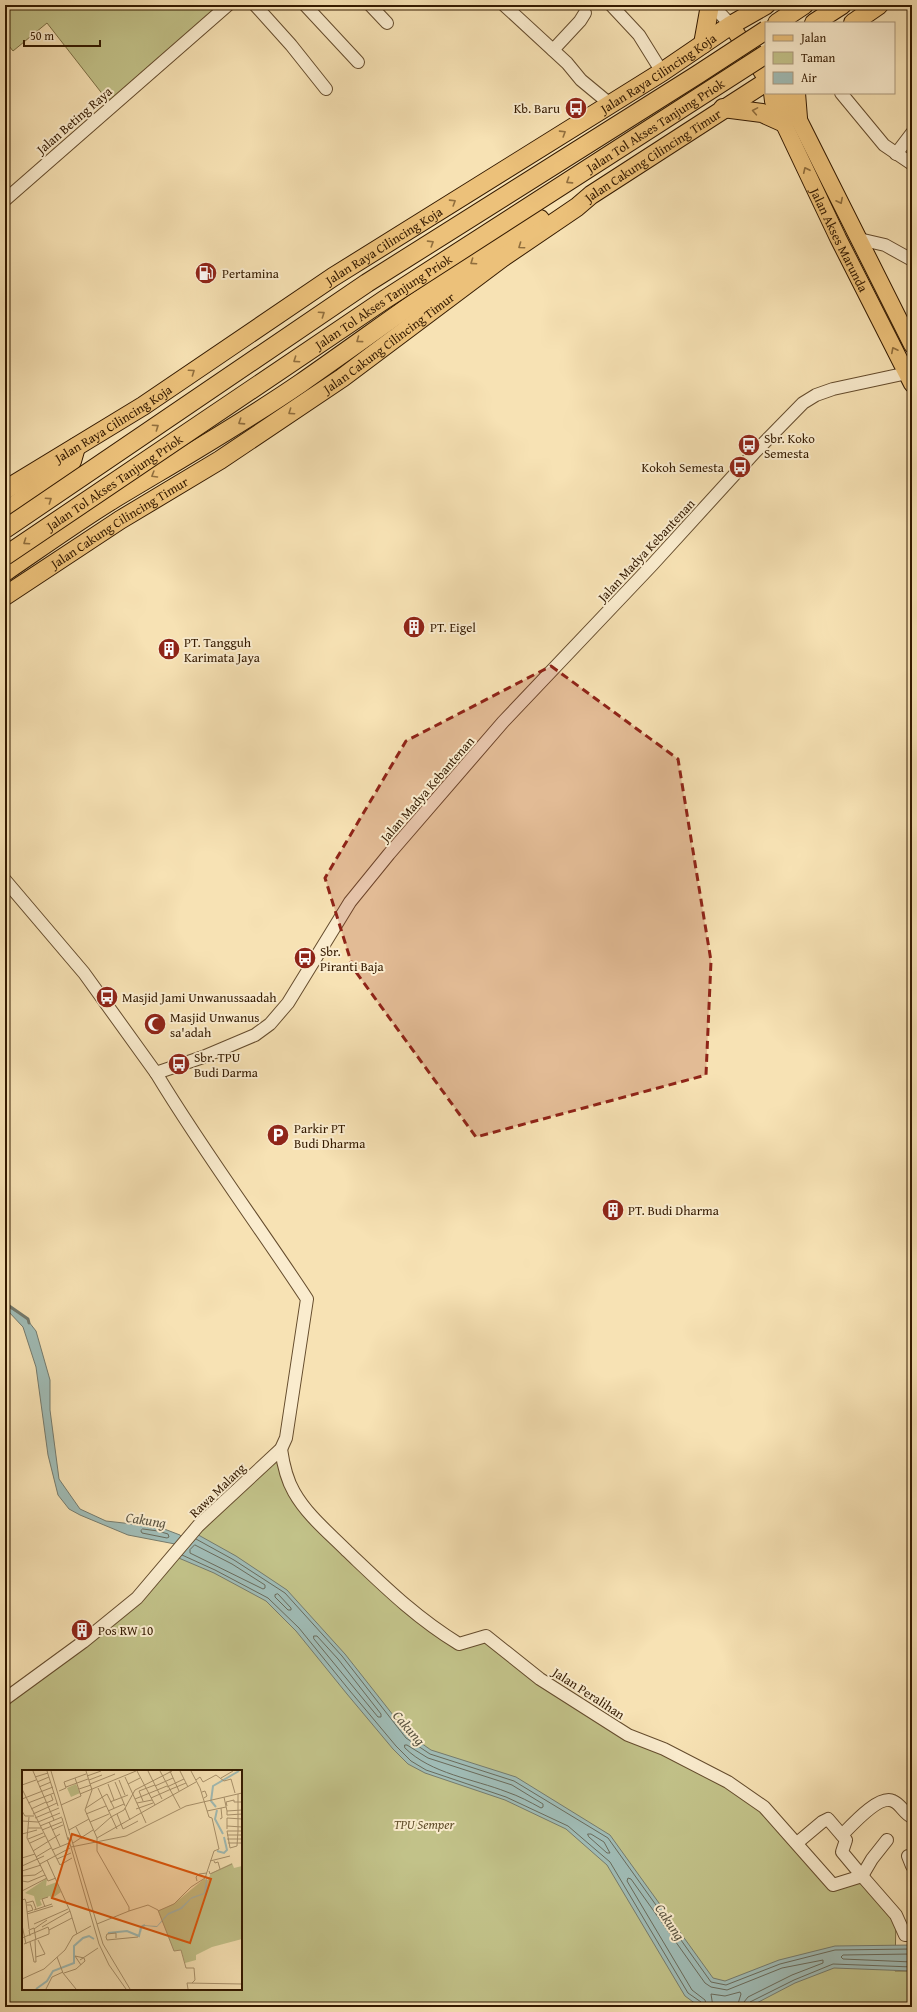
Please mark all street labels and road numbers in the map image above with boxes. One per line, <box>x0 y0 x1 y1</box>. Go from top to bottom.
street label: Jalan Raya Cilincing Koja <box>595 28 721 119</box>
street label: Jalan Tol Akses Tanjung Priok <box>581 74 729 178</box>
street label: Jalan Beting Raya <box>31 82 117 160</box>
street label: Jalan Cakung Cilincing Timur <box>579 104 726 208</box>
street label: Jalan Akses Marunda <box>805 183 873 296</box>
street label: Jalan Raya Cilincing Koja <box>320 202 447 291</box>
street label: Jalan Tol Akses Tanjung Priok <box>310 249 456 355</box>
street label: Jalan Cakung Cilincing Timur <box>318 288 459 399</box>
street label: Jalan Raya Cilincing Koja <box>50 380 176 469</box>
street label: Jalan Tol Akses Tanjung Priok <box>41 429 187 537</box>
street label: Jalan Cakung Cilincing Timur <box>45 472 192 574</box>
street label: Jalan Madya Kebantenan <box>592 494 700 608</box>
street label: Jalan Madya Kebantenan <box>375 732 479 848</box>
street label: Rawa Malang <box>185 1458 250 1522</box>
street label: Jalan Peralihan <box>547 1662 629 1724</box>

